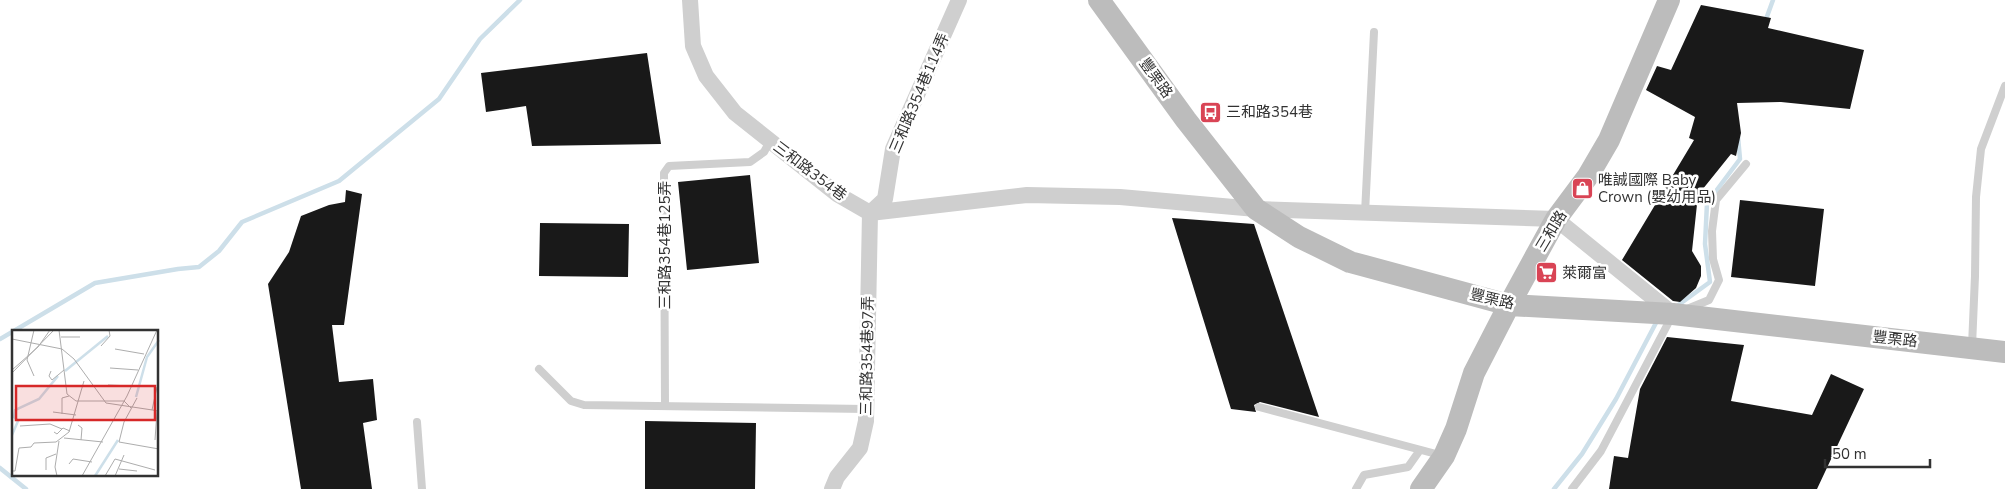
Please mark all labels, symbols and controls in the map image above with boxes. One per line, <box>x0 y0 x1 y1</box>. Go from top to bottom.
street label: 三和路354巷114弄 <box>885 30 953 156</box>
street label: 豐栗路 <box>1135 54 1177 102</box>
bus stop icon: 三和路354巷 <box>1198 100 1222 124</box>
place label: 三和路354巷 <box>1226 102 1313 122</box>
street label: 三和路354巷 <box>769 137 851 205</box>
place label: 唯誠國際 Baby Crown (嬰幼用品) <box>1598 170 1716 207</box>
shop icon: 唯誠國際 Baby Crown (嬰幼用品) <box>1570 177 1594 201</box>
street label: 三和路354巷125弄 <box>655 180 675 310</box>
street label: 三和路 <box>1531 207 1571 255</box>
supermarket icon: 萊爾富 <box>1534 261 1558 285</box>
place label: 萊爾富 <box>1562 263 1607 283</box>
street label: 豐栗路 <box>1468 284 1516 314</box>
street label: 三和路354巷97弄 <box>856 296 878 416</box>
street label: 豐栗路 <box>1872 327 1918 351</box>
inset map <box>12 330 159 476</box>
scale bar <box>1825 436 1930 468</box>
text: 50 m <box>1832 444 1867 464</box>

